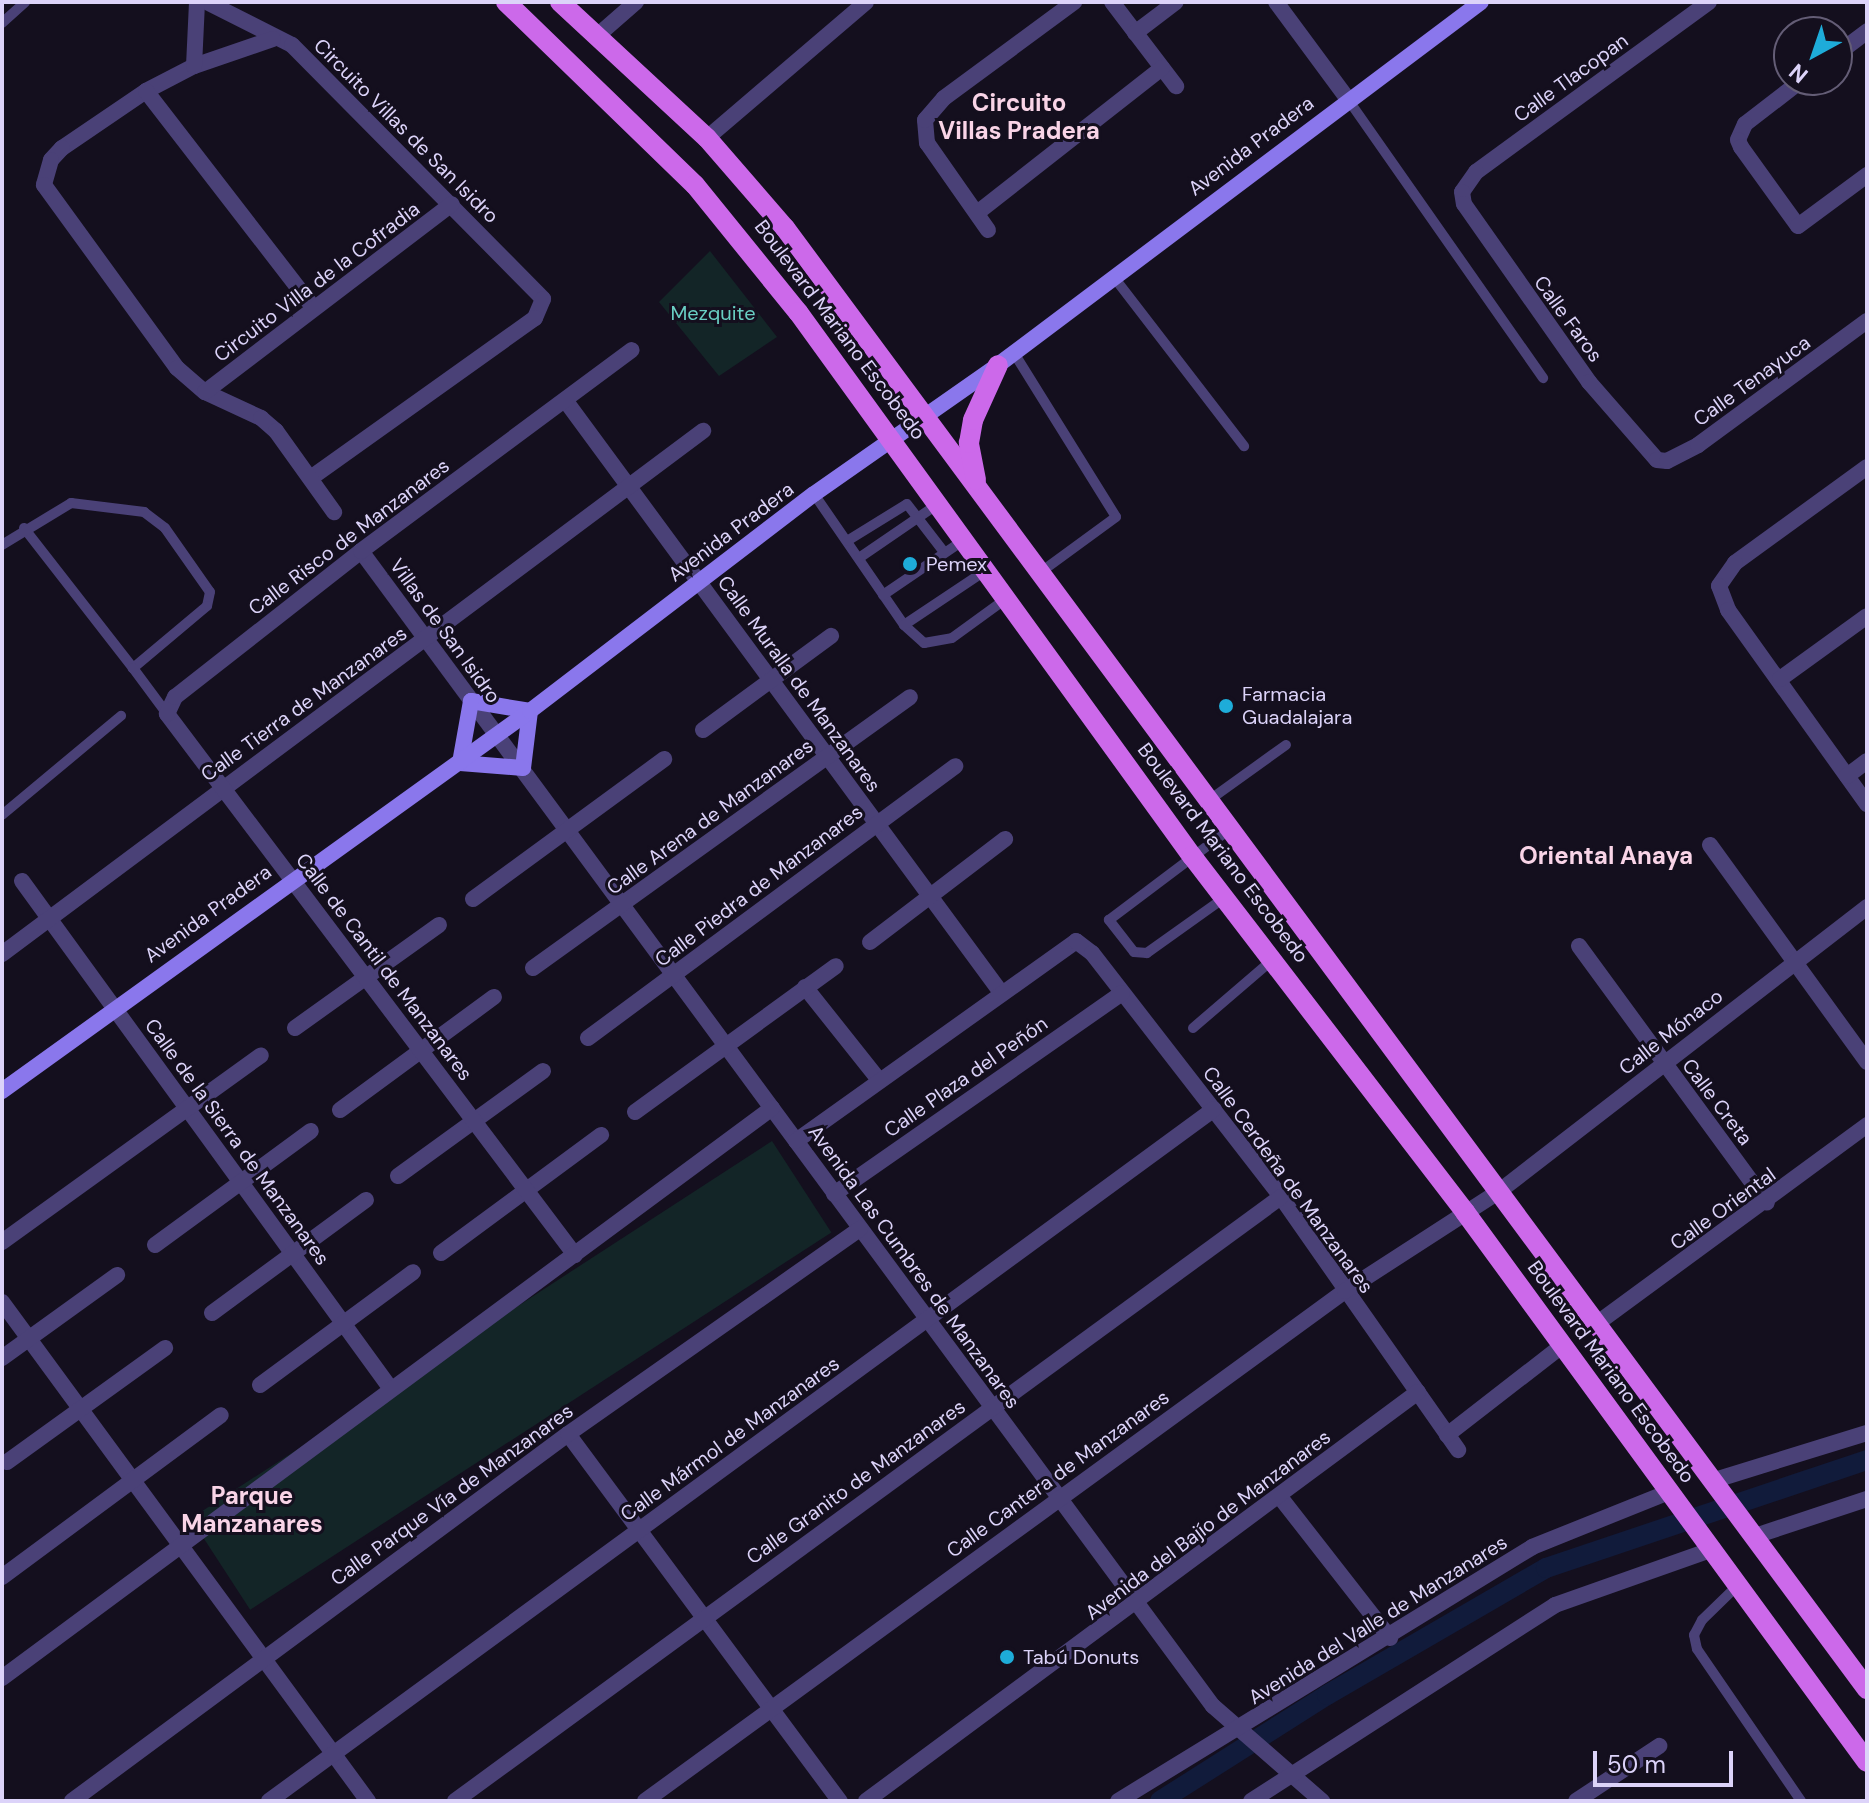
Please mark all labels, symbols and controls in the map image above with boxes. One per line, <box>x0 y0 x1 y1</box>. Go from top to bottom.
north arrow <box>1773 16 1853 96</box>
street label: Calle Tlacopan <box>1509 28 1633 128</box>
street label: Circuito Villas de San Isidro <box>309 34 503 228</box>
text: N <box>1783 57 1814 90</box>
district label: Circuito Villas Pradera <box>938 89 1100 145</box>
street label: Avenida Pradera <box>1184 91 1318 201</box>
street label: Circuito Villa de la Cofradia <box>209 197 425 367</box>
street label: Boulevard Mariano Escobedo <box>749 215 931 445</box>
street label: Calle Faros <box>1529 271 1607 367</box>
park label: Mezquite <box>670 301 756 325</box>
street label: Calle Tenayuca <box>1689 331 1815 431</box>
street label: Calle Risco de Manzanares <box>244 454 454 620</box>
street label: Avenida Pradera <box>664 477 798 587</box>
place label: Pemex <box>926 552 987 576</box>
street label: Villas de San Isidro <box>385 554 505 708</box>
marker: Pemex <box>901 555 919 573</box>
street label: Calle Muralla de Manzanares <box>712 571 886 797</box>
street label: Calle Tierra de Manzanares <box>196 621 412 787</box>
place label: Farmacia Guadalajara <box>1242 682 1352 729</box>
marker: Farmacia Guadalajara <box>1217 697 1235 715</box>
street label: Calle Arena de Manzanares <box>602 734 818 900</box>
street label: Boulevard Mariano Escobedo <box>1132 738 1314 968</box>
street label: Calle Piedra de Manzanares <box>650 800 868 972</box>
district label: Oriental Anaya <box>1519 842 1693 870</box>
street label: Calle de Cantil de Manzanares <box>291 849 477 1085</box>
street label: Avenida Pradera <box>140 860 276 968</box>
street label: Calle Mónaco <box>1614 984 1728 1080</box>
street label: Calle Plaza del Peñón <box>880 1012 1052 1142</box>
street label: Calle de la Sierra de Manzanares <box>140 1014 334 1270</box>
street label: Calle Creta <box>1677 1054 1757 1150</box>
street label: Calle Cerdeña de Manzanares <box>1198 1062 1378 1298</box>
street label: Avenida Las Cumbres de Manzanares <box>803 1121 1025 1413</box>
street label: Calle Oriental <box>1666 1163 1780 1255</box>
street label: Boulevard Mariano Escobedo <box>1522 1256 1700 1488</box>
street label: Calle Mármol de Manzanares <box>616 1352 844 1526</box>
street label: Calle Cantera de Manzanares <box>942 1385 1174 1563</box>
street label: Calle Granito de Manzanares <box>742 1395 970 1569</box>
street label: Calle Parque Vía de Manzanares <box>326 1399 578 1591</box>
street label: Avenida del Bajío de Manzanares <box>1081 1425 1335 1625</box>
district label: Parque Manzanares <box>181 1482 323 1538</box>
street label: Avenida del Valle de Manzanares <box>1244 1530 1512 1710</box>
place label: Tabú Donuts <box>1023 1645 1139 1669</box>
marker: Tabú Donuts <box>998 1648 1016 1666</box>
scale bar <box>1597 1735 1737 1785</box>
text: 50 m <box>1607 1749 1666 1780</box>

